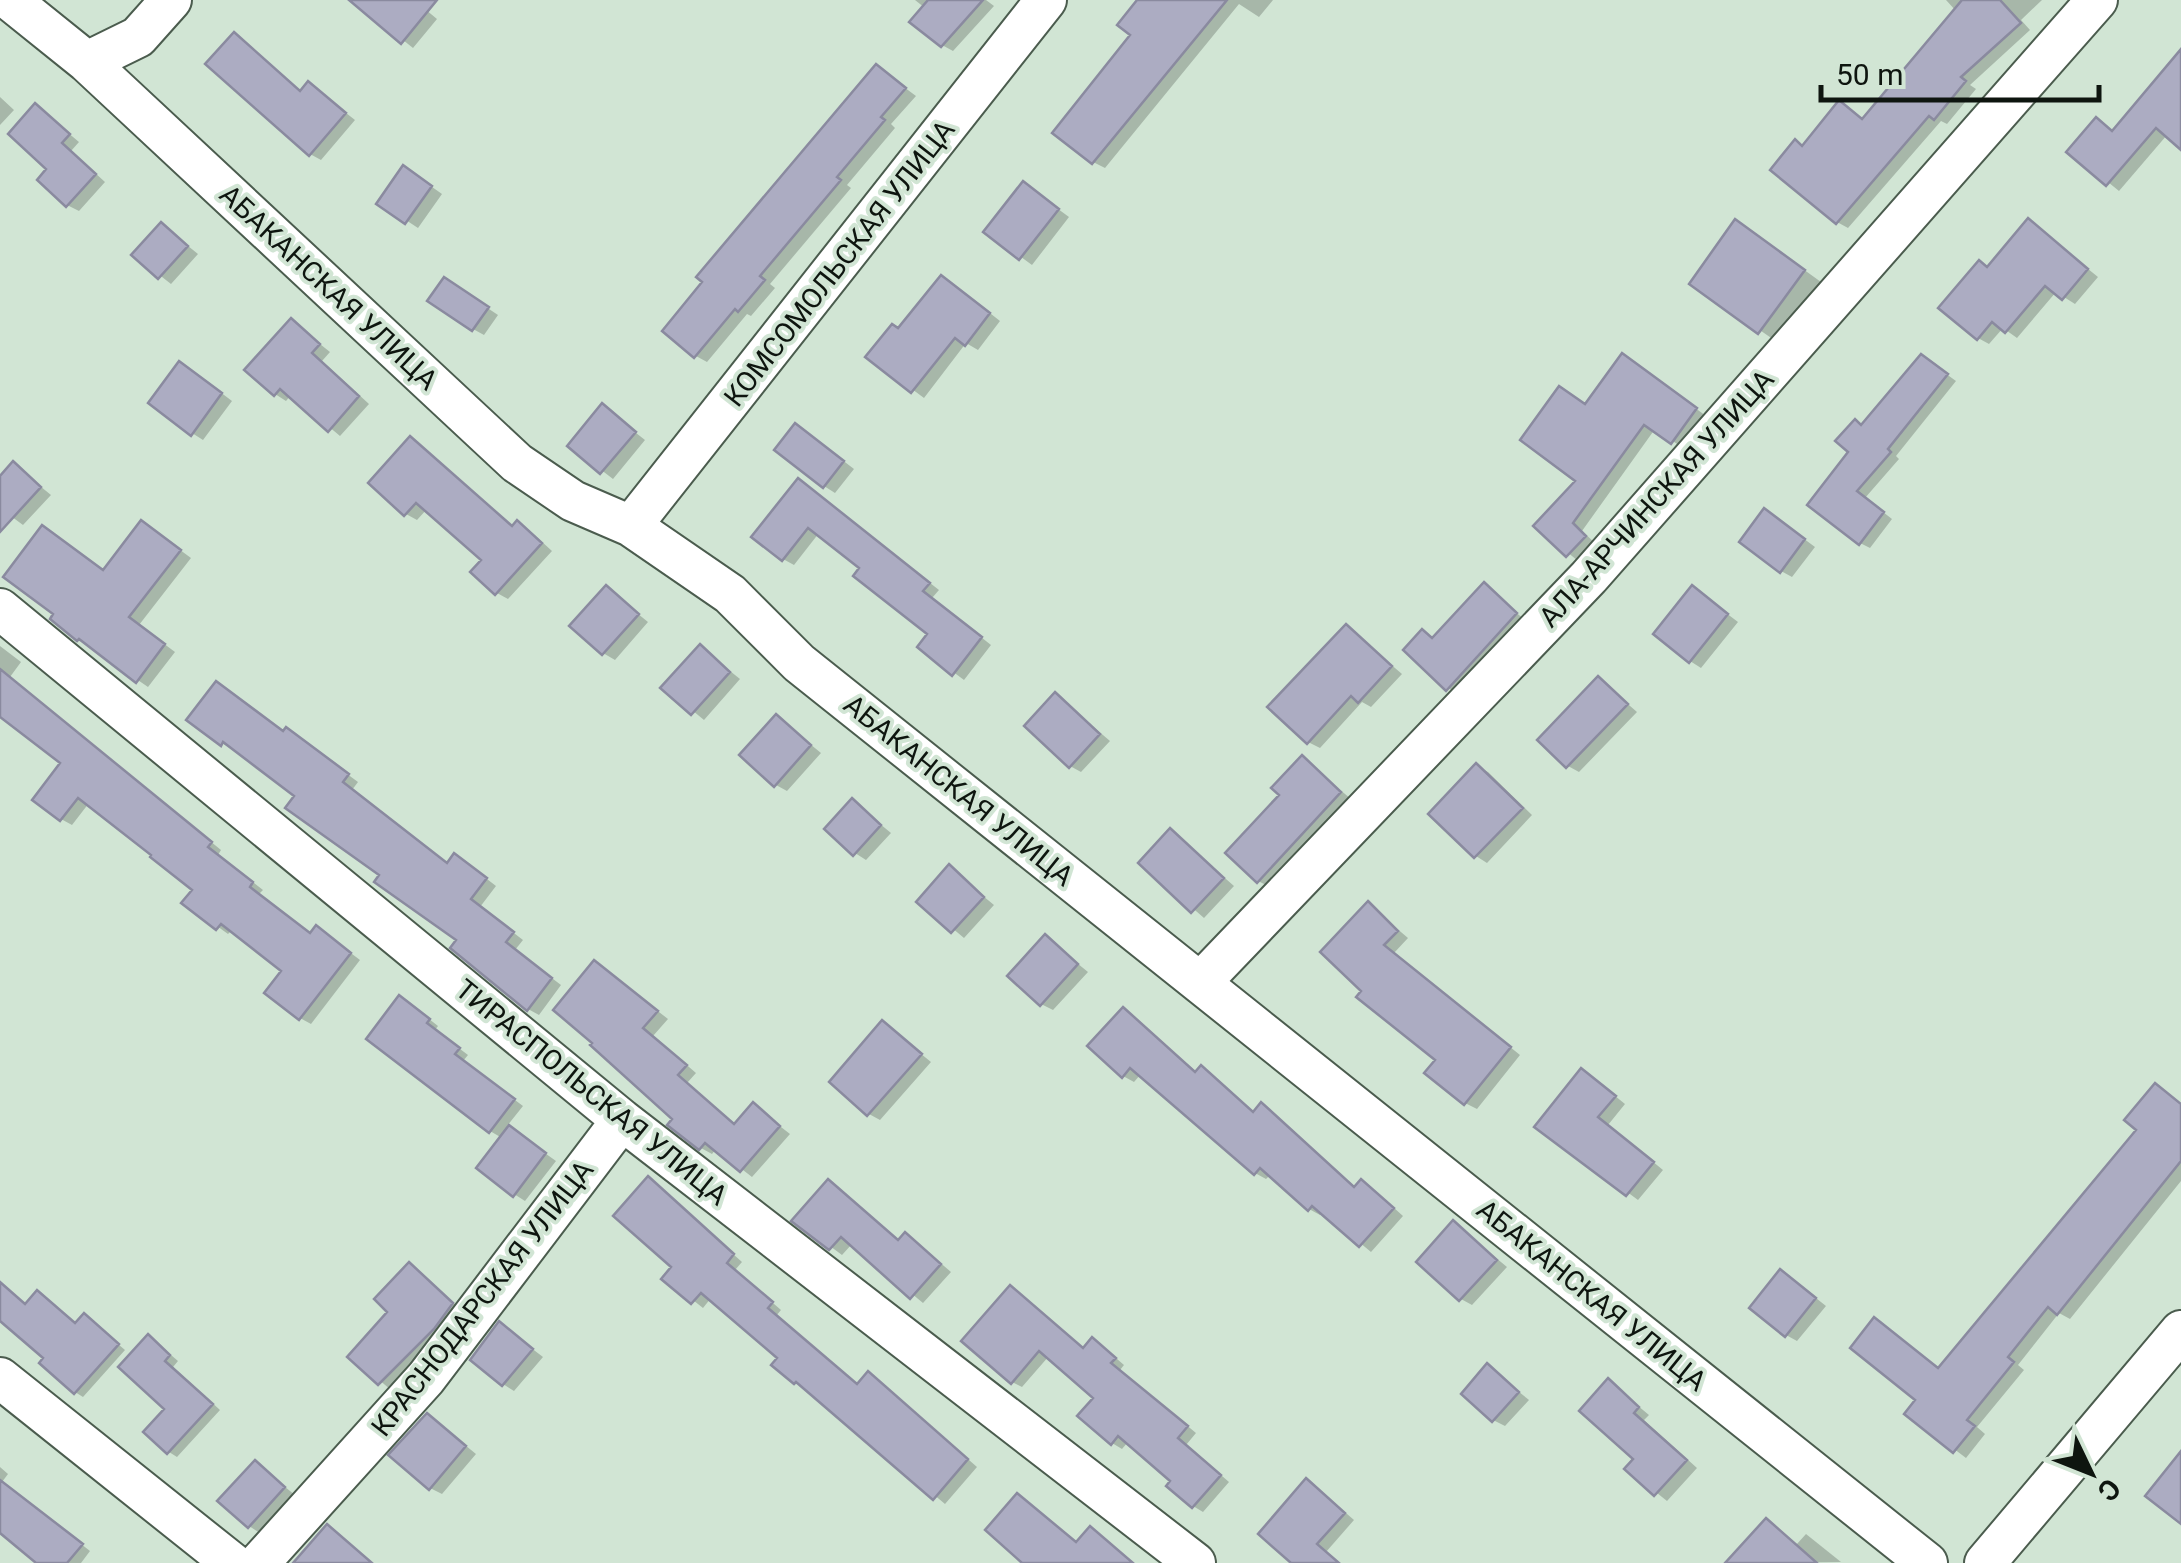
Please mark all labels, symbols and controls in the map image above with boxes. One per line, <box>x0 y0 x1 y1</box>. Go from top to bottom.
scale bar <box>1821 40 2098 102</box>
text: 50 m <box>1836 57 1903 92</box>
street label: КОМСОМОЛЬСКАЯ УЛИЦА <box>717 114 961 413</box>
street label: АБАКАНСКАЯ УЛИЦА <box>213 178 444 397</box>
street label: АЛА-АРЧИНСКАЯ УЛИЦА <box>1532 363 1781 634</box>
street label: АБАКАНСКАЯ УЛИЦА <box>837 688 1080 893</box>
street label: ТИРАСПОЛЬСКАЯ УЛИЦА <box>449 973 734 1212</box>
street label: КРАСНОДАРСКАЯ УЛИЦА <box>364 1154 600 1443</box>
street label: АБАКАНСКАЯ УЛИЦА <box>1470 1193 1713 1398</box>
north arrow <box>2041 1423 2141 1523</box>
text: С <box>2091 1472 2127 1508</box>

